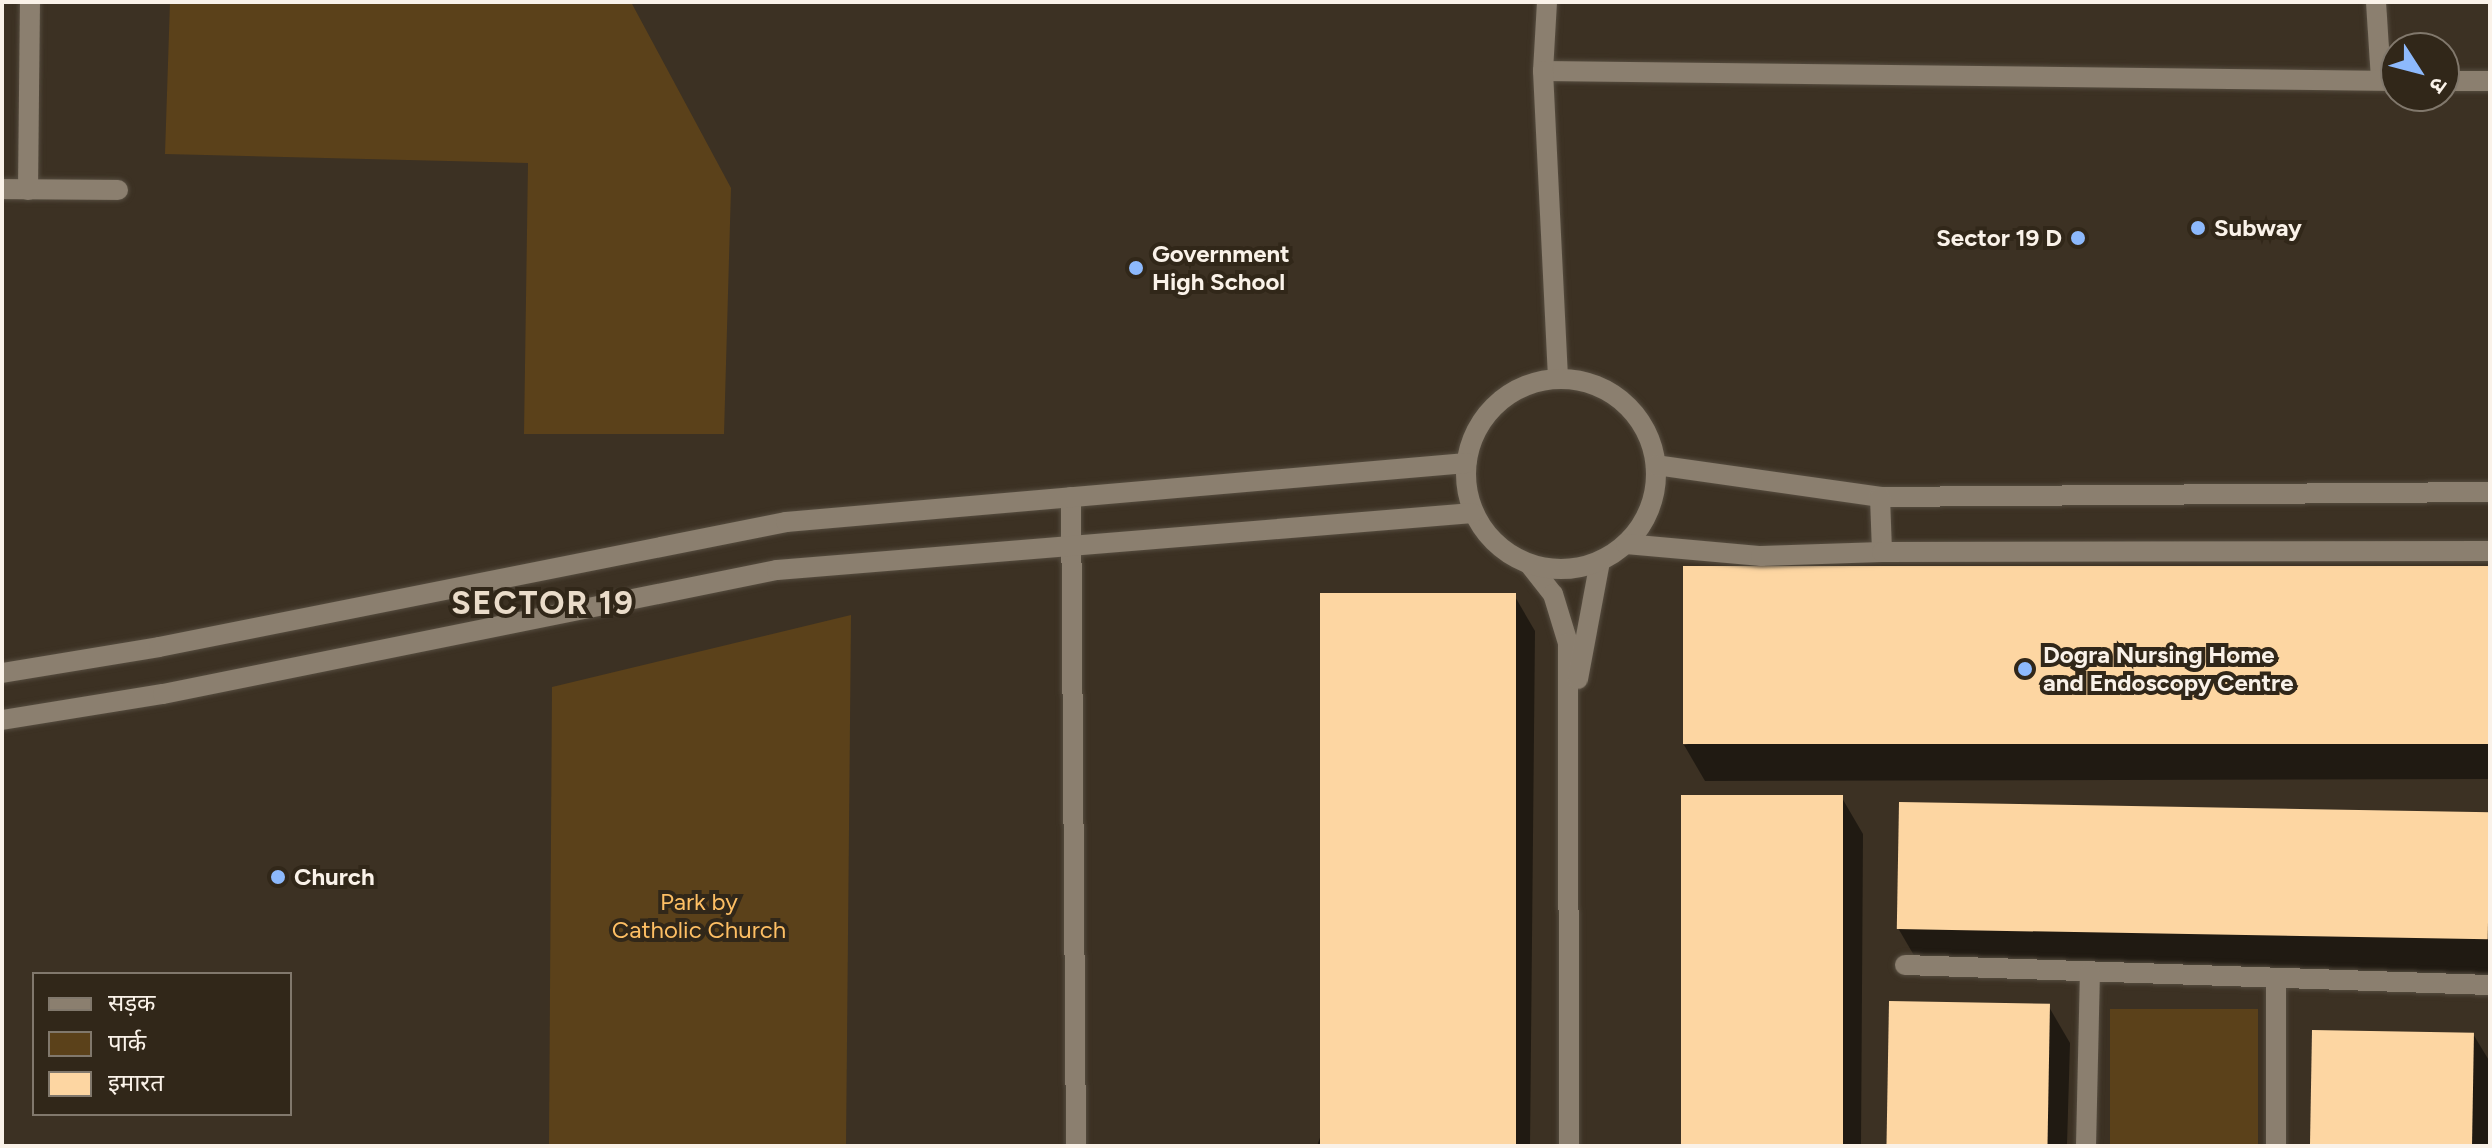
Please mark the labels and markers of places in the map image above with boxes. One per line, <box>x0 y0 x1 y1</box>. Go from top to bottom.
place label: Subway <box>2214 214 2302 242</box>
marker: Subway <box>2189 219 2207 237</box>
place label: Sector 19 D <box>1936 224 2062 252</box>
marker: Sector 19 D <box>2069 229 2087 247</box>
place label: Government High School <box>1152 240 1290 296</box>
marker: Government High School <box>1127 259 1145 277</box>
place label: Dogra Nursing Home and Endoscopy Centre <box>2043 641 2293 697</box>
marker: Dogra Nursing Home and Endoscopy Centre <box>2014 658 2036 680</box>
place label: Church <box>294 863 375 891</box>
marker: Church <box>269 868 287 886</box>

